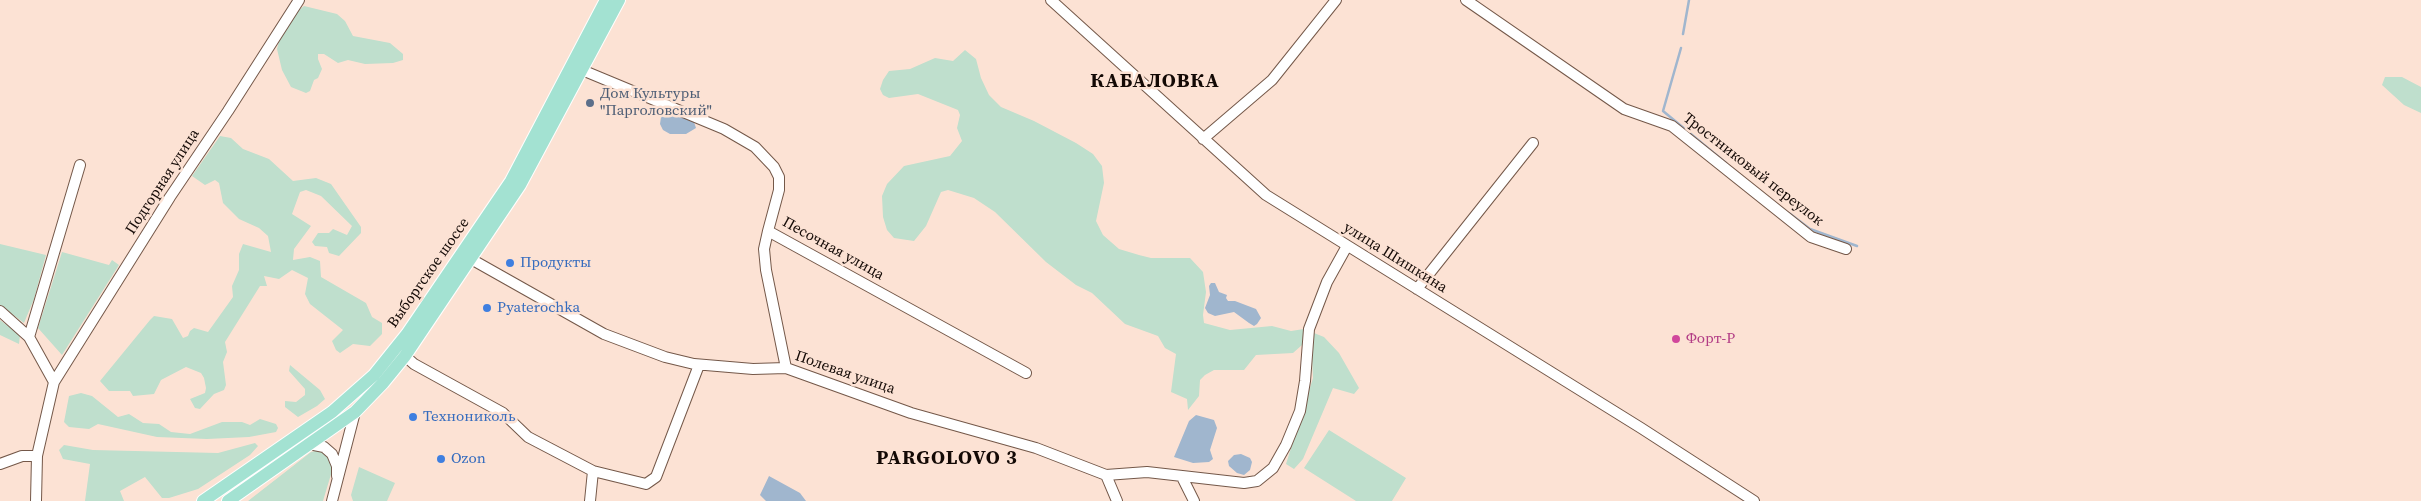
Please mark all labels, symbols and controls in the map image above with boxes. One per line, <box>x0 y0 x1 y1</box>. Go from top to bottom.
district label: КАБАЛОВКА <box>1089 70 1221 94</box>
place label: Дом Культуры "Парголовский" <box>600 85 712 120</box>
marker: Дом Культуры "Парголовский" <box>584 97 596 109</box>
street label: Тростниковый переулок <box>1679 110 1827 230</box>
street label: Подгорная улица <box>122 126 204 238</box>
street label: Песочная улица <box>779 214 887 284</box>
street label: Выборгское шоссе <box>384 215 474 331</box>
street label: улица Шишкина <box>1340 219 1450 297</box>
place label: Продукты <box>520 254 591 272</box>
marker: Продукты <box>504 257 516 269</box>
place label: Pyaterochka <box>497 299 580 317</box>
marker: Pyaterochka <box>481 302 493 314</box>
place label: Форт-Р <box>1686 330 1735 348</box>
marker: Форт-Р <box>1670 333 1682 345</box>
street label: Полевая улица <box>793 347 897 399</box>
place label: Технониколь <box>423 408 515 426</box>
marker: Технониколь <box>407 411 419 423</box>
district label: PARGOLOVO 3 <box>875 447 1019 471</box>
place label: Ozon <box>451 450 486 468</box>
marker: Ozon <box>435 453 447 465</box>

